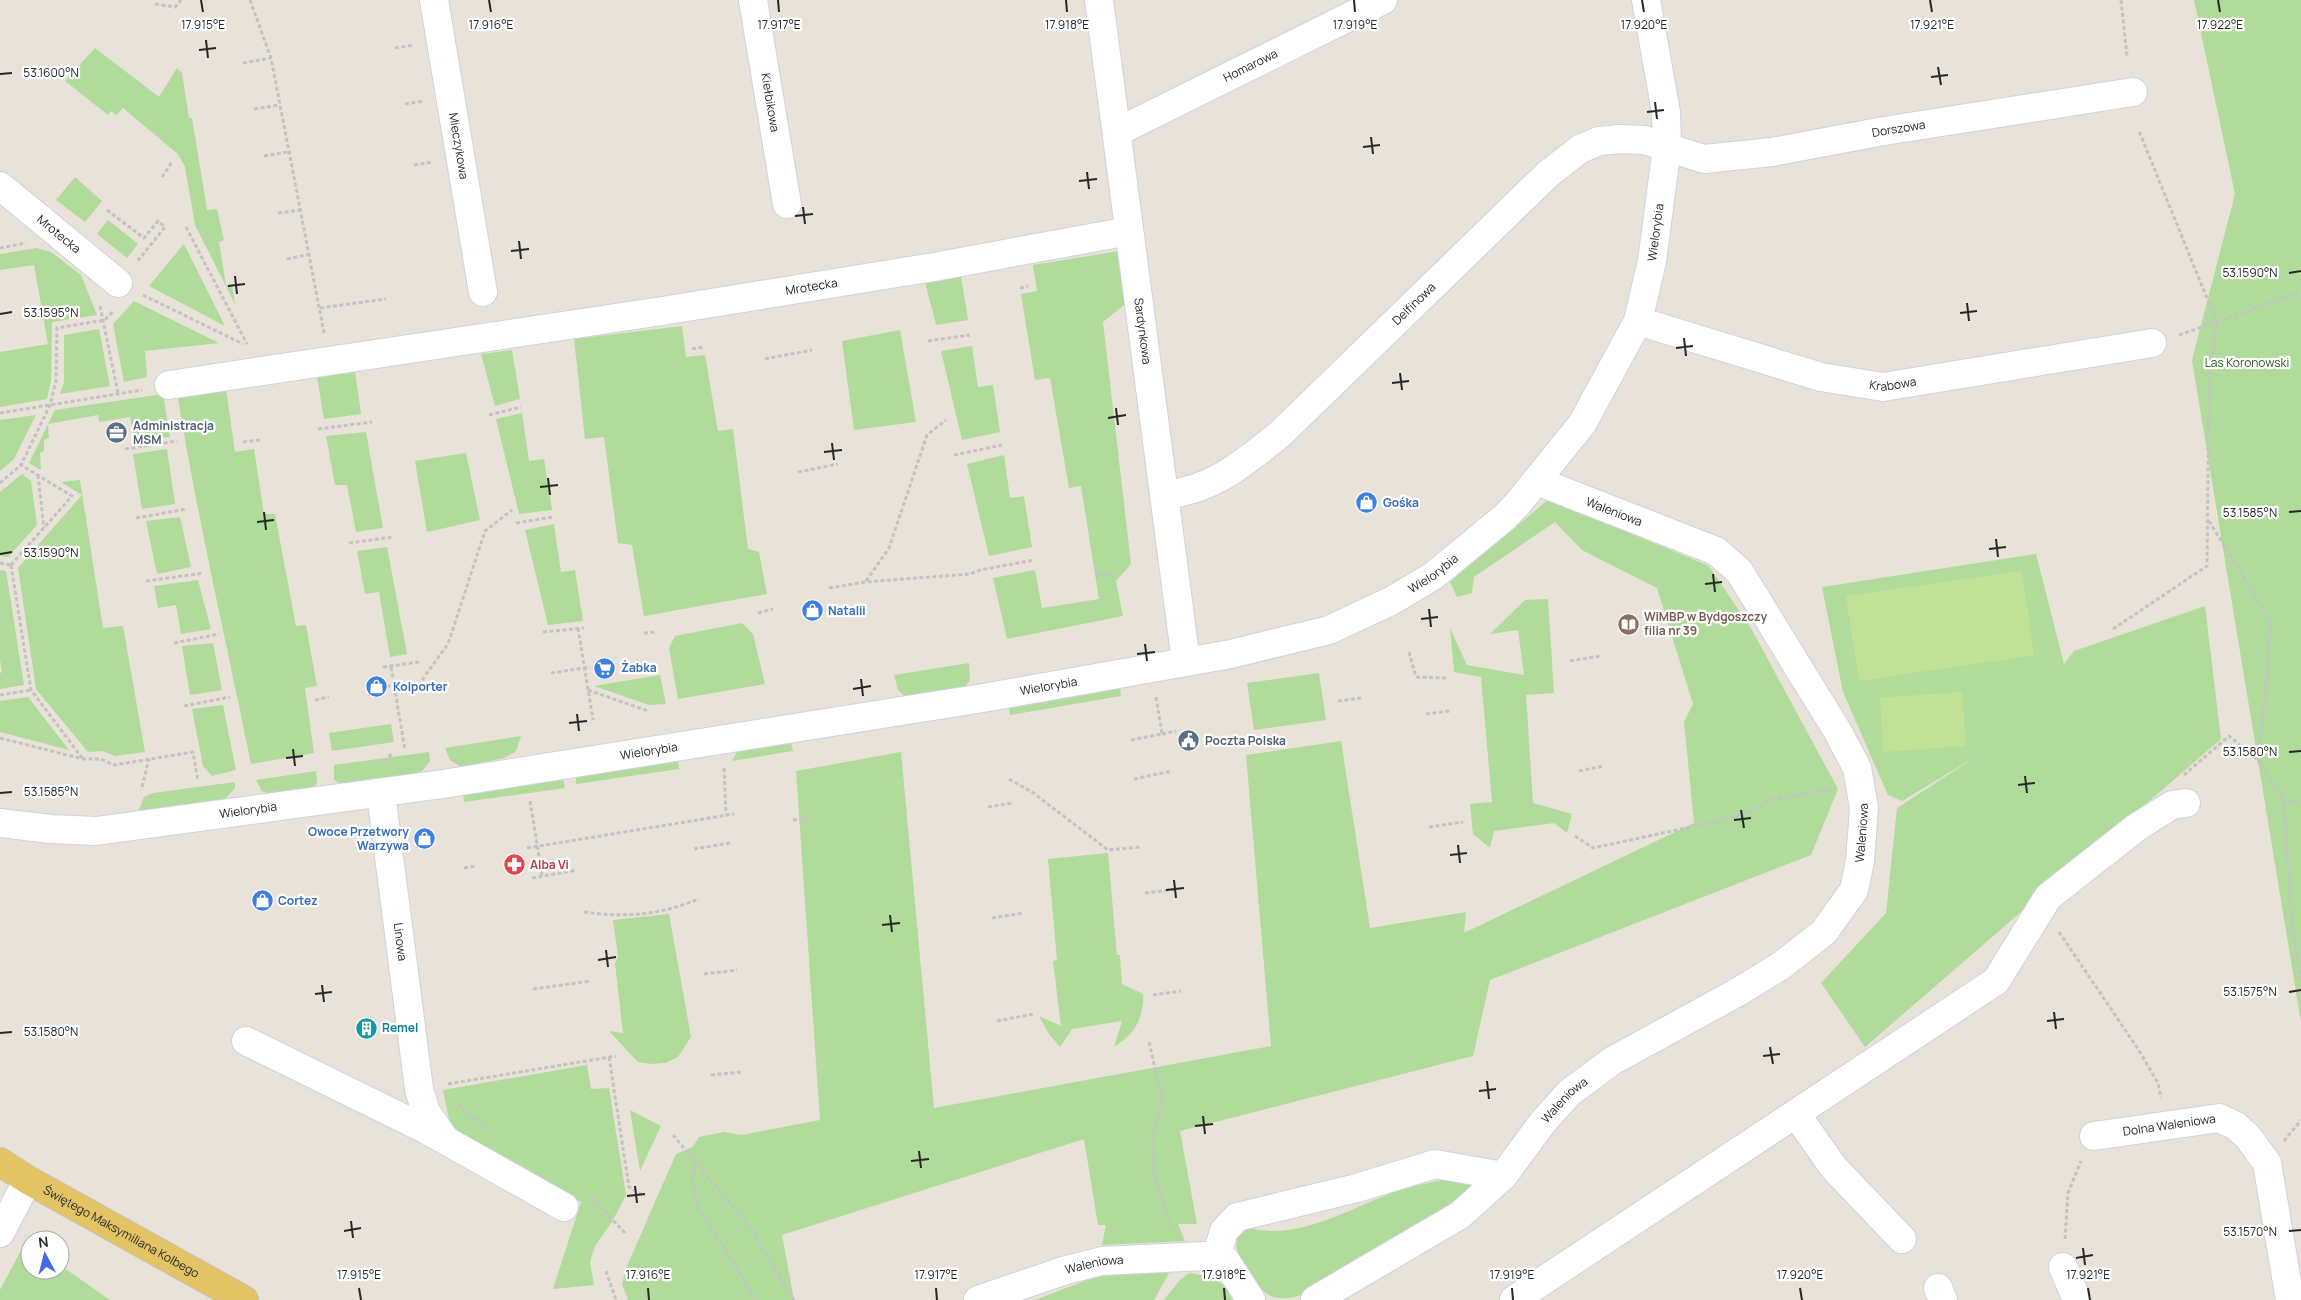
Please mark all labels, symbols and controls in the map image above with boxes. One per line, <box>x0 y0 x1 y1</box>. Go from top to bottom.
text: 17.915°E <box>181 16 225 33</box>
text: 17.916°E <box>469 16 514 33</box>
text: 17.917°E <box>757 16 801 33</box>
text: 17.918°E <box>1045 16 1089 33</box>
text: 17.919°E <box>1333 16 1378 33</box>
text: 17.920°E <box>1621 16 1668 33</box>
text: 17.921°E <box>1910 16 1954 33</box>
text: 17.922°E <box>2197 16 2243 33</box>
street label: Homarowa <box>1220 45 1280 86</box>
text: 53.1600°N <box>23 64 79 81</box>
street label: Kiełbikowa <box>757 72 784 133</box>
street label: Mieczykowa <box>445 111 473 180</box>
street label: Dorszowa <box>1870 116 1926 141</box>
street label: Wielorybia <box>1643 203 1667 262</box>
street label: Mrotecka <box>33 211 85 257</box>
text: 53.1590°N <box>2222 264 2278 281</box>
street label: Mrotecka <box>784 274 839 299</box>
street label: Delfinowa <box>1388 278 1439 329</box>
street label: Sardynkowa <box>1130 297 1156 365</box>
text: 53.1595°N <box>24 304 78 321</box>
park label: Las Koronowski <box>2205 354 2289 371</box>
street label: Krabowa <box>1868 373 1917 395</box>
place label: Administracja MSM <box>133 417 214 448</box>
office icon: Administracja MSM <box>105 421 129 445</box>
shop icon: Gośka <box>1355 491 1379 515</box>
street label: Waleniowa <box>1583 493 1645 530</box>
place label: Gośka <box>1383 494 1419 511</box>
text: 53.1585°N <box>2223 504 2277 521</box>
text: 53.1590°N <box>23 544 79 561</box>
street label: Wielorybia <box>1405 550 1462 597</box>
shop icon: Natalii <box>800 599 824 623</box>
place label: Natalii <box>828 602 866 619</box>
place label: WiMBP w Bydgoszczy filia nr 39 <box>1644 608 1767 639</box>
library icon: WiMBP w Bydgoszczy filia nr 39 <box>1616 612 1640 636</box>
supermarket icon: Żabka <box>593 656 617 680</box>
place label: Żabka <box>621 659 657 676</box>
street label: Wielorybia <box>1019 672 1079 699</box>
shop icon: Kolporter <box>365 675 389 699</box>
place label: Kolporter <box>393 678 448 695</box>
public building icon: Poczta Polska <box>1177 729 1201 753</box>
place label: Poczta Polska <box>1205 732 1286 749</box>
street label: Wielorybia <box>619 738 679 764</box>
text: 53.1580°N <box>2223 743 2277 760</box>
text: 53.1585°N <box>24 783 78 800</box>
street label: Wielorybia <box>218 798 278 822</box>
street label: Waleniowa <box>1851 802 1872 863</box>
place label: Owoce Przetwory Warzywa <box>308 823 409 854</box>
shop icon: Owoce Przetwory Warzywa <box>413 827 437 851</box>
pharmacy icon: Alba Vi <box>502 853 526 877</box>
place label: Alba Vi <box>530 856 569 873</box>
shop icon: Cortez <box>250 889 274 913</box>
place label: Cortez <box>278 892 318 909</box>
street label: Linowa <box>390 922 411 962</box>
text: 53.1575°N <box>2223 983 2277 1000</box>
building icon: Remel <box>354 1016 378 1040</box>
place label: Remel <box>382 1019 418 1036</box>
text: 53.1580°N <box>24 1023 78 1040</box>
street label: Waleniowa <box>1537 1073 1591 1127</box>
street label: Dolna Waleniowa <box>2122 1110 2217 1140</box>
street label: Świętego Maksymiliana Kolbego <box>40 1181 203 1282</box>
text: 53.1570°N <box>2223 1223 2277 1240</box>
north arrow <box>20 1230 70 1280</box>
text: N <box>37 1232 50 1252</box>
street label: Waleniowa <box>1063 1251 1124 1278</box>
text: 17.915°E <box>337 1266 381 1283</box>
text: 17.916°E <box>626 1266 671 1283</box>
text: 17.917°E <box>914 1266 958 1283</box>
text: 17.918°E <box>1202 1266 1246 1283</box>
text: 17.919°E <box>1490 1266 1535 1283</box>
text: 17.920°E <box>1777 1266 1824 1283</box>
text: 17.921°E <box>2066 1266 2110 1283</box>

